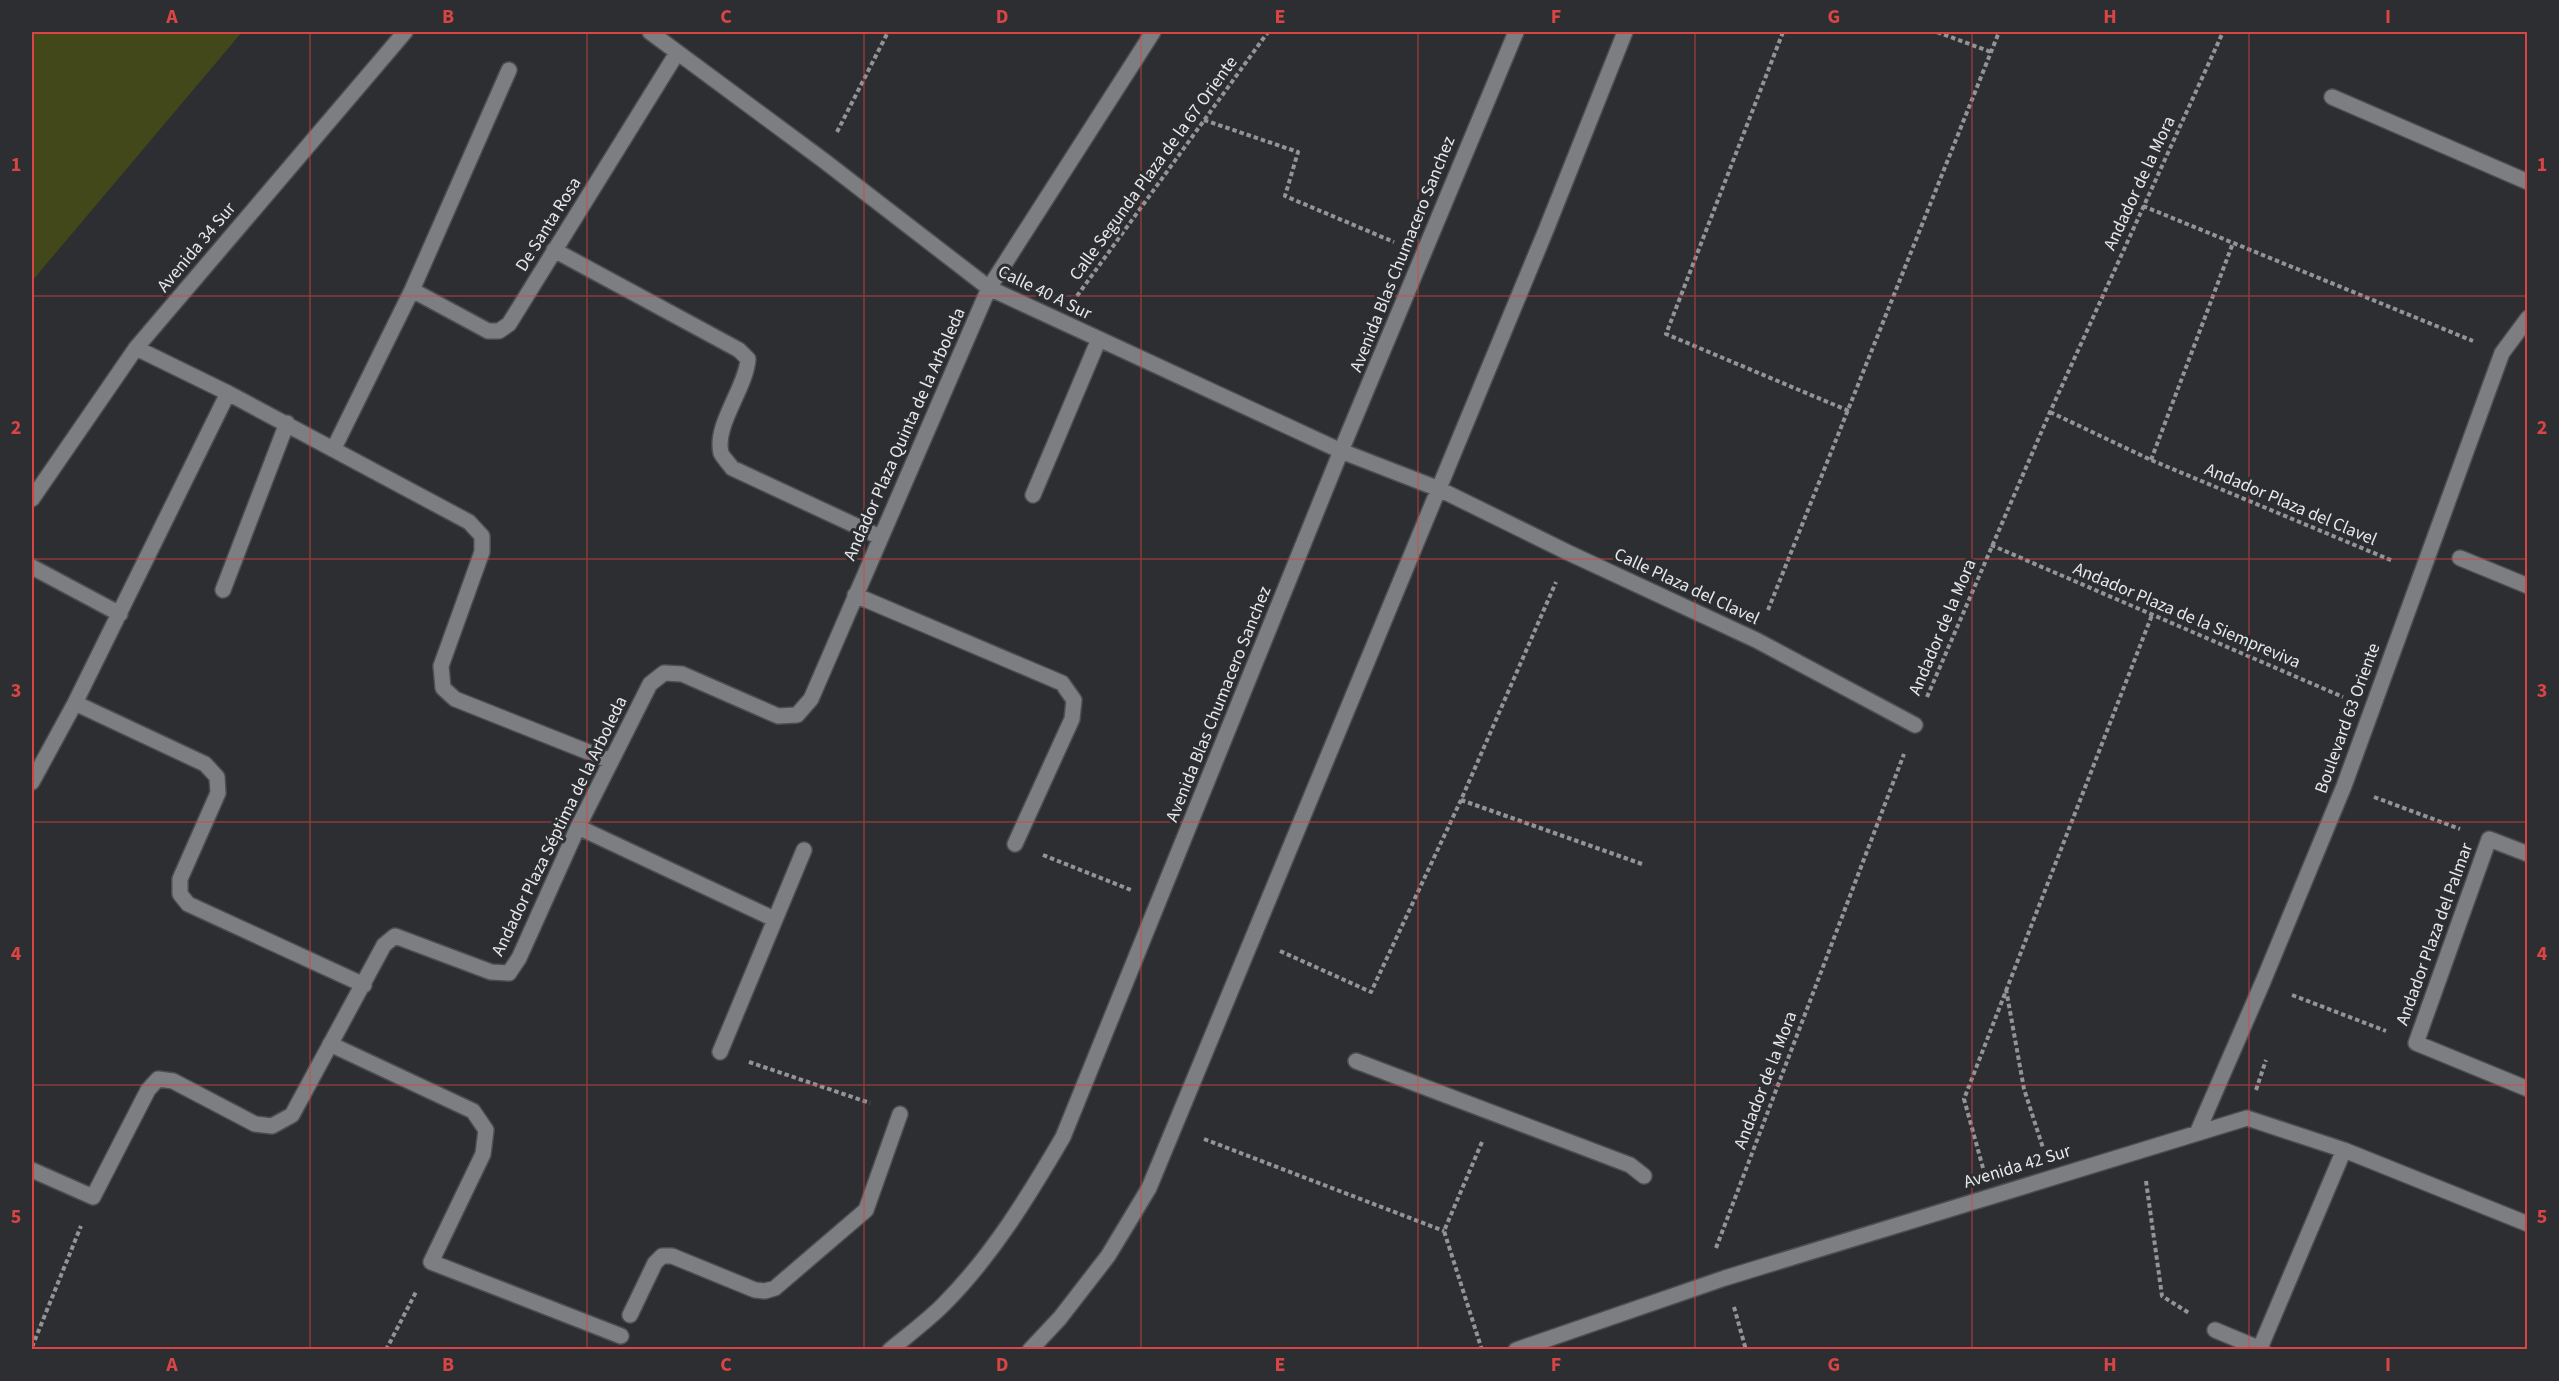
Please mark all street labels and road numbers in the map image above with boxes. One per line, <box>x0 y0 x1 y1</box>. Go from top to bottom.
street label: Calle Segunda Plaza de la 67 Oriente <box>1063 51 1243 286</box>
street label: Andador de la Mora <box>2097 112 2182 255</box>
street label: Avenida Blas Chumacero Sanchez <box>1344 132 1461 376</box>
street label: De Santa Rosa <box>509 172 587 276</box>
street label: Avenida 34 Sur <box>151 196 242 298</box>
street label: Calle 40 A Sur <box>994 259 1097 326</box>
street label: Andador Plaza Quinta de la Arboleda <box>837 304 972 565</box>
street label: Andador Plaza del Clavel <box>2201 457 2381 552</box>
street label: Calle Plaza del Clavel <box>1610 542 1764 631</box>
street label: Andador de la Mora <box>1902 555 1982 699</box>
street label: Andador Plaza de la Siempreviva <box>2069 556 2304 675</box>
street label: Avenida Blas Chumacero Sanchez <box>1160 582 1277 826</box>
street label: Boulevard 63 Oriente <box>2309 640 2386 797</box>
street label: Andador Plaza Séptima de la Arboleda <box>485 692 633 960</box>
street label: Andador Plaza del Palmar <box>2390 839 2479 1029</box>
street label: Andador de la Mora <box>1728 1008 1803 1153</box>
street label: Avenida 42 Sur <box>1960 1138 2075 1195</box>

